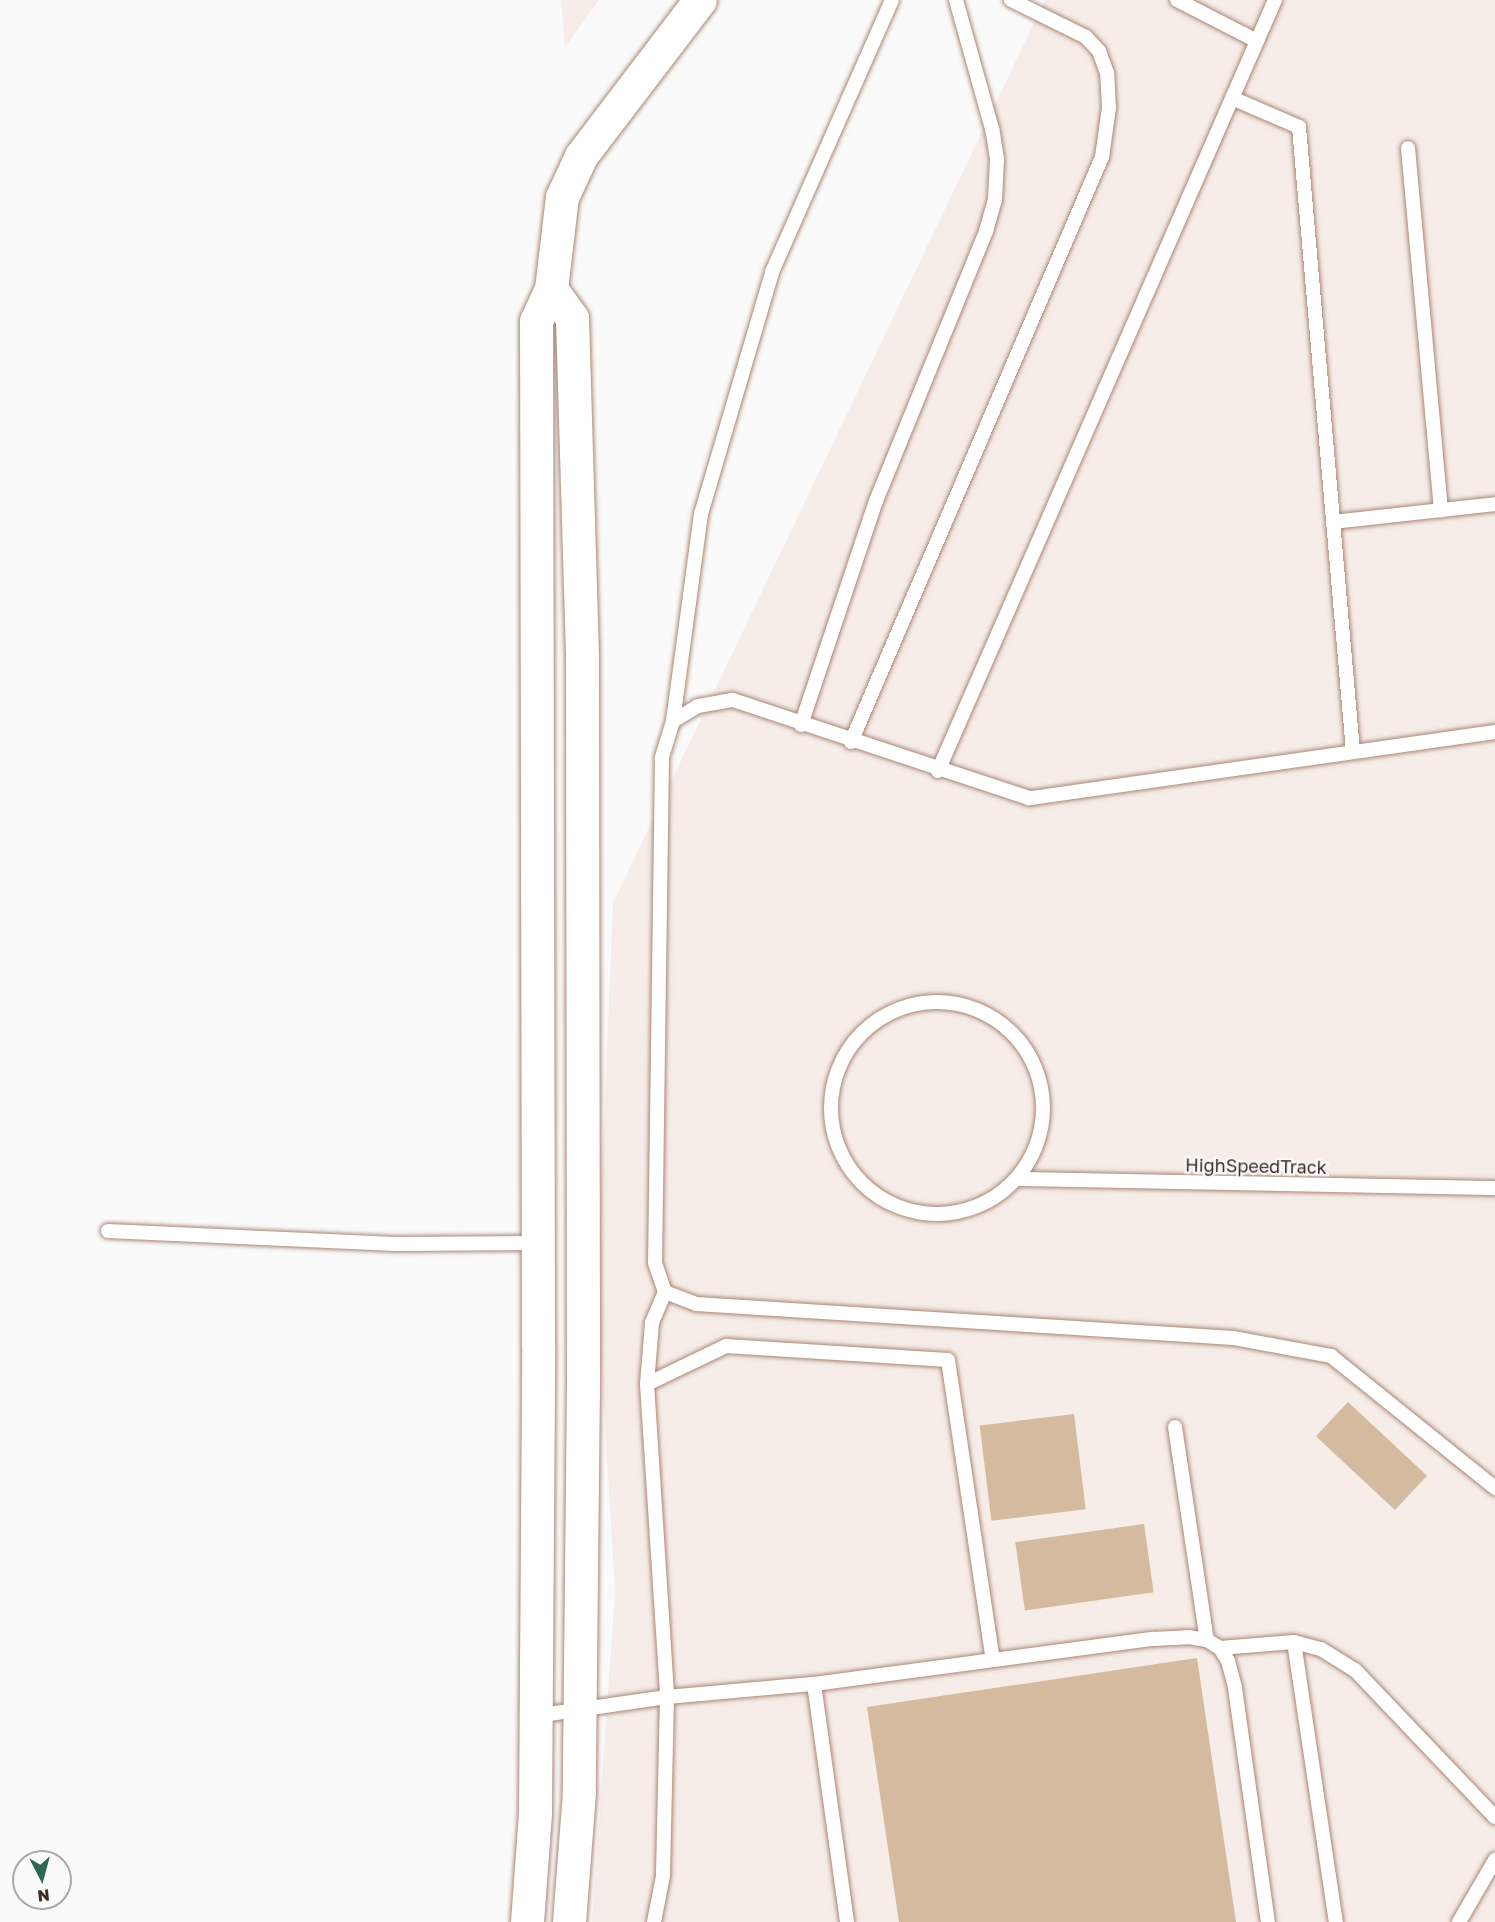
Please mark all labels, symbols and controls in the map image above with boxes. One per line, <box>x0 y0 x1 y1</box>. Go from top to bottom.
street label: HighSpeedTrack <box>1185 1154 1327 1178</box>
north arrow <box>12 1850 72 1910</box>
text: N <box>37 1885 51 1906</box>

